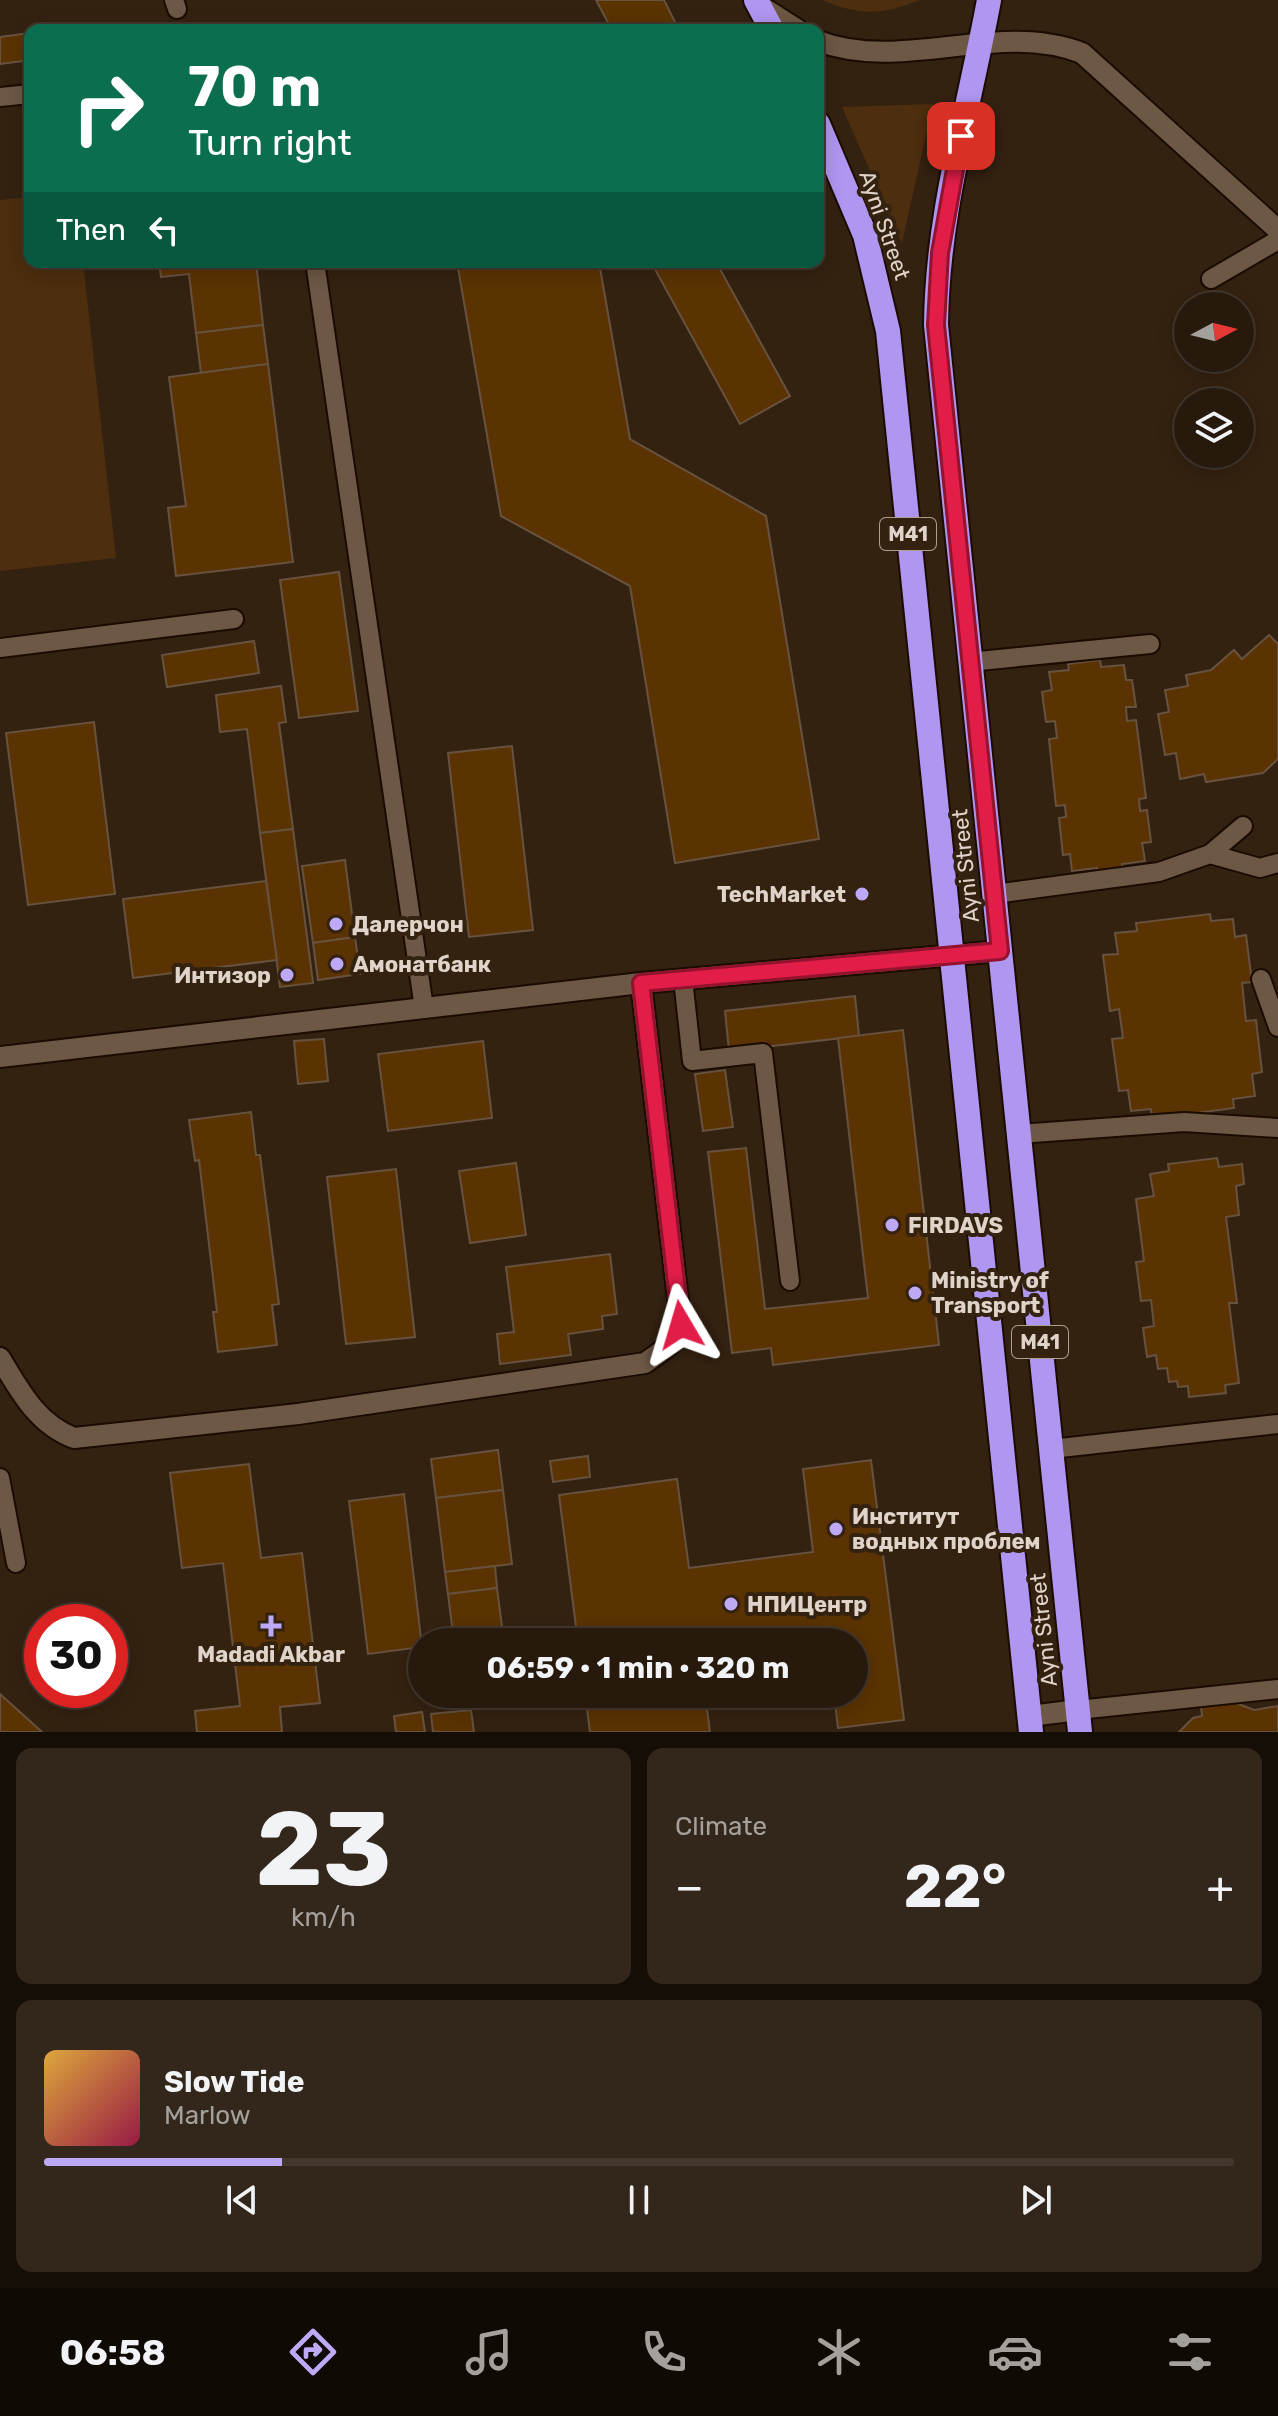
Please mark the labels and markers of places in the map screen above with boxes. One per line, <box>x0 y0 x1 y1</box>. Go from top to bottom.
pin <box>927 102 995 170</box>
place label: TechMarket <box>717 881 846 908</box>
marker: TechMarket <box>853 885 871 903</box>
place label: Далерчон <box>352 911 464 938</box>
marker: Далерчон <box>327 915 345 933</box>
place label: Амонатбанк <box>353 951 491 978</box>
marker: Амонатбанк <box>328 955 346 973</box>
place label: Интизор <box>174 962 271 989</box>
marker: Интизор <box>278 966 296 984</box>
place label: FIRDAVS <box>908 1212 1003 1239</box>
marker: FIRDAVS <box>883 1216 901 1234</box>
place label: Ministry of Transport <box>931 1267 1049 1319</box>
marker: Ministry of Transport <box>906 1284 924 1302</box>
place label: Институт водных проблем <box>852 1503 1040 1555</box>
marker: Институт водных проблем <box>827 1520 845 1538</box>
place label: НПИЦентр <box>747 1591 867 1618</box>
marker: НПИЦентр <box>722 1595 740 1613</box>
marker: Madadi Akbar <box>260 1615 282 1637</box>
place label: Madadi Akbar <box>197 1641 345 1668</box>

